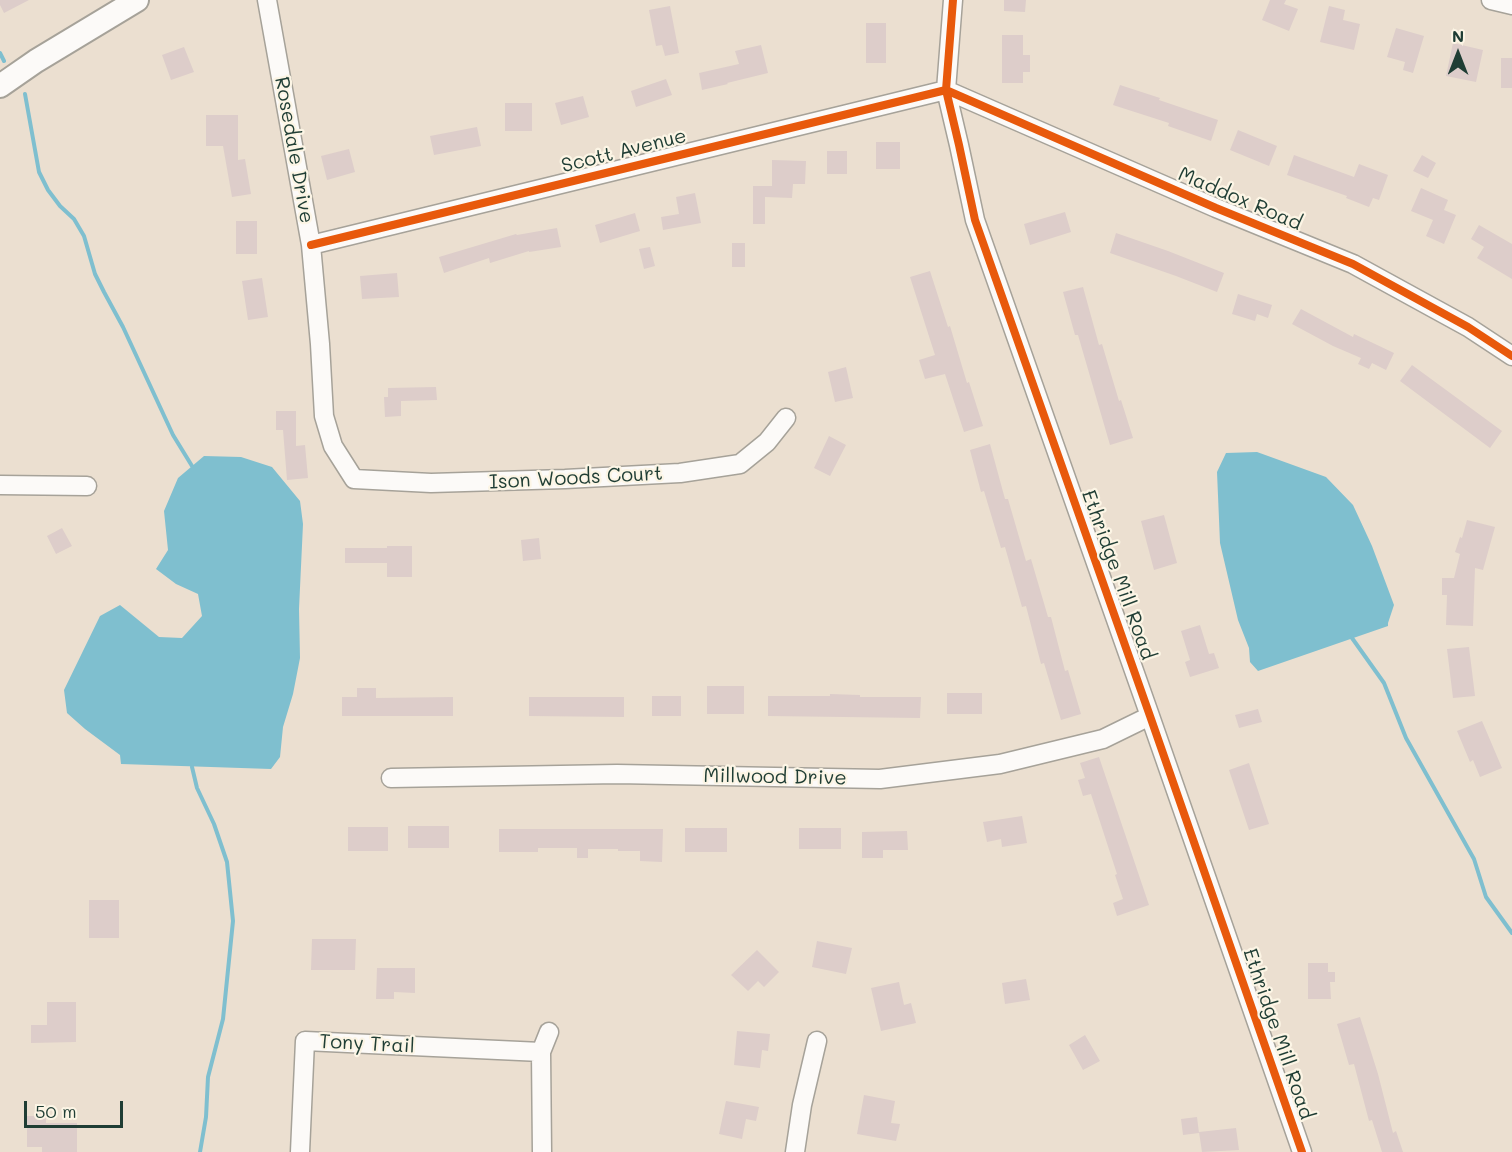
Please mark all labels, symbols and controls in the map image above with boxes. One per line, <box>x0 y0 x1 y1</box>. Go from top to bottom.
north arrow <box>1428 24 1488 84</box>
text: N <box>1452 25 1464 46</box>
street label: Rosedale Drive <box>269 75 319 225</box>
street label: Scott Avenue <box>559 124 689 178</box>
street label: Maddox Road <box>1175 162 1305 236</box>
street label: Ison Woods Court <box>489 461 663 495</box>
street label: Ethridge Mill Road <box>1076 487 1160 663</box>
street label: Millwood Drive <box>703 764 847 790</box>
street label: Ethridge Mill Road <box>1238 945 1318 1123</box>
street label: Tony Trail <box>319 1030 415 1058</box>
scale bar <box>27 1089 126 1127</box>
text: 50 m <box>35 1099 77 1123</box>

